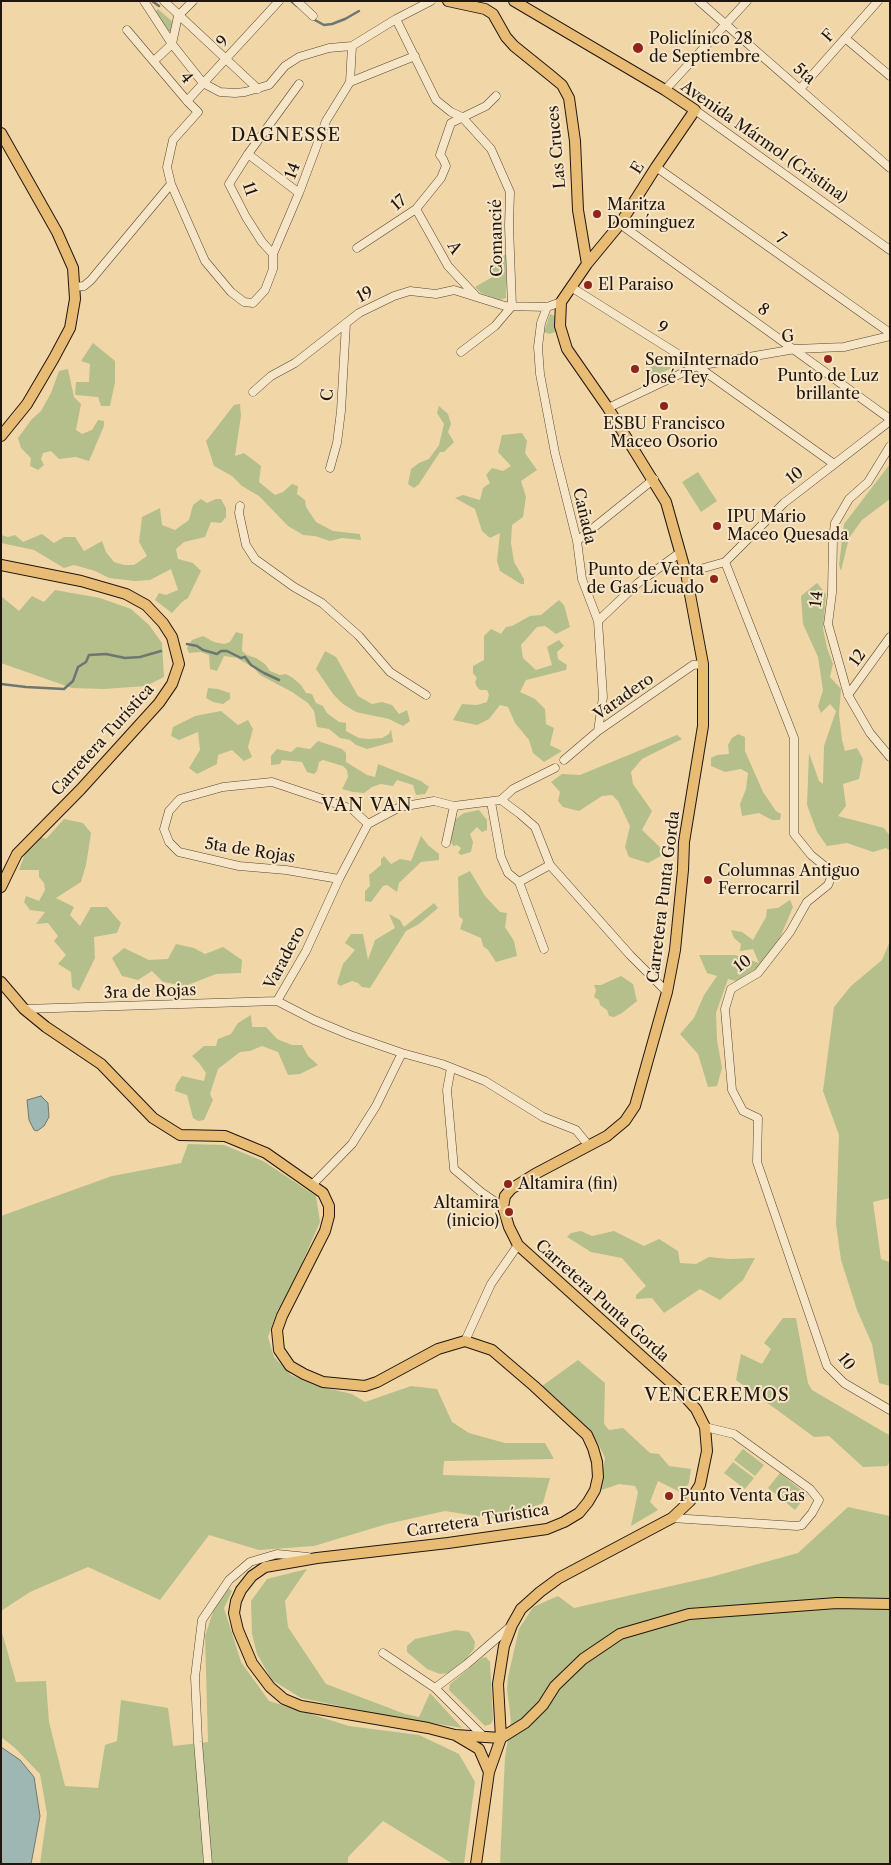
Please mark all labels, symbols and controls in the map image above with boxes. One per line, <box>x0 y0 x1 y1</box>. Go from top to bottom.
street label: F <box>818 26 840 46</box>
place label: Policlínico 28 de Septiembre <box>649 29 760 67</box>
street label: 9 <box>213 32 233 52</box>
marker: Policlínico 28 de Septiembre <box>631 41 645 55</box>
street label: 5ta <box>789 59 819 89</box>
street label: 4 <box>176 68 196 88</box>
street label: Avenida Mármol (Cristina) <box>677 77 851 207</box>
street label: Las Cruces <box>544 105 570 189</box>
district label: DAGNESSE <box>230 125 342 147</box>
street label: E <box>627 158 649 178</box>
street label: 14 <box>281 160 305 182</box>
street label: 11 <box>238 180 260 198</box>
street label: 17 <box>387 191 411 215</box>
place label: Maritza Domínguez <box>607 195 695 233</box>
street label: Comancié <box>487 199 507 277</box>
marker: Maritza Domínguez <box>591 208 603 220</box>
street label: 7 <box>772 229 790 249</box>
street label: A <box>443 238 465 258</box>
place label: El Paraiso <box>598 275 674 295</box>
marker: El Paraiso <box>582 279 594 291</box>
street label: 19 <box>353 283 377 307</box>
street label: 8 <box>754 299 772 321</box>
street label: 9 <box>653 317 671 339</box>
street label: G <box>780 327 796 347</box>
place label: SemiInternado José Tey <box>645 350 759 388</box>
marker: Punto de Luz brillante <box>822 353 834 365</box>
marker: SemiInternado José Tey <box>629 363 641 375</box>
place label: Punto de Luz brillante <box>777 366 879 404</box>
street label: C <box>318 388 338 402</box>
marker: ESBU Francisco Maceo Osorio <box>658 400 670 412</box>
place label: ESBU Francisco Maceo Osorio <box>603 414 725 452</box>
street label: 10 <box>782 463 808 489</box>
street label: Cañada <box>568 486 600 546</box>
place label: IPU Mario Maceo Quesada <box>727 507 849 545</box>
marker: IPU Mario Maceo Quesada <box>711 520 723 532</box>
place label: Punto de Venta de Gas Licuado <box>587 560 704 598</box>
marker: Punto de Venta de Gas Licuado <box>708 573 720 585</box>
street label: 14 <box>807 590 827 608</box>
street label: 12 <box>846 646 870 670</box>
street label: Varadero <box>590 669 658 725</box>
street label: Carretera Turística <box>48 680 158 800</box>
district label: VAN VAN <box>320 795 414 817</box>
street label: Carretera Punta Gorda <box>644 810 684 984</box>
street label: 5ta de Rojas <box>203 834 297 868</box>
place label: Columnas Antiguo Ferrocarril <box>718 861 860 899</box>
marker: Columnas Antiguo Ferrocarril <box>702 874 714 886</box>
street label: Varadero <box>260 923 310 993</box>
street label: 10 <box>730 951 756 977</box>
street label: 3ra de Rojas <box>103 981 197 1003</box>
place label: Altamira (fin) <box>518 1174 617 1194</box>
marker: Altamira (fin) <box>502 1178 514 1190</box>
place label: Altamira (inicio) <box>433 1193 499 1231</box>
marker: Altamira (inicio) <box>503 1206 515 1218</box>
street label: Carretera Punta Gorda <box>531 1236 673 1366</box>
street label: 10 <box>833 1349 859 1375</box>
district label: VENCEREMOS <box>643 1385 791 1407</box>
place label: Punto Venta Gas <box>679 1486 805 1506</box>
marker: Punto Venta Gas <box>663 1490 675 1502</box>
street label: Carretera Turística <box>405 1500 551 1542</box>

